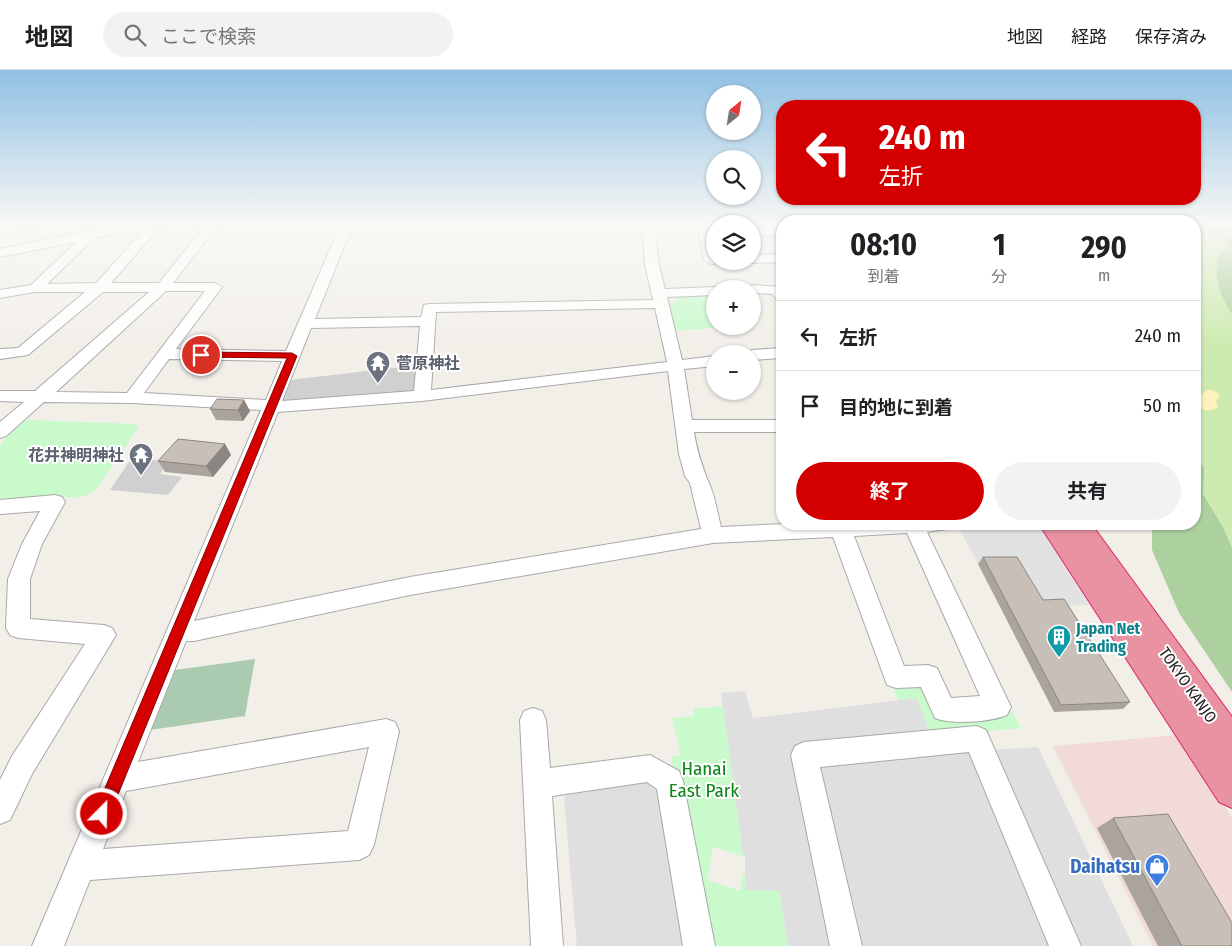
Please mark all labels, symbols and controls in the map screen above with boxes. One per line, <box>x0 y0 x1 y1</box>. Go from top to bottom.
search box <box>103 12 453 57</box>
icon: search <box>121 21 149 49</box>
text: 地図 <box>25 23 73 51</box>
text: ここで検索 <box>161 25 256 48</box>
text: 地図 <box>1007 26 1043 48</box>
text: 経路 <box>1071 26 1107 48</box>
text: 保存済み <box>1135 26 1207 48</box>
north arrow <box>706 85 761 140</box>
map controls <box>706 85 761 400</box>
text: 240 m <box>879 116 966 158</box>
icon: left <box>796 120 861 185</box>
button: search <box>706 150 761 205</box>
text: 左折 <box>879 163 923 190</box>
button: layers <box>706 215 761 270</box>
text: 08:10 <box>850 227 917 263</box>
text: 1 <box>993 227 1006 263</box>
text: 290 <box>1081 230 1127 266</box>
text: m <box>1098 266 1110 285</box>
text: 到着 <box>868 267 900 286</box>
text: 分 <box>991 267 1007 286</box>
button: + <box>706 280 761 335</box>
icon: left <box>796 322 824 350</box>
text: 240 m <box>1135 324 1181 347</box>
text: 左折 <box>839 326 877 349</box>
pin <box>180 334 222 376</box>
icon: arrive <box>187 341 215 369</box>
button: − <box>706 345 761 400</box>
temple icon: 菅原神社 <box>365 350 391 384</box>
place label: 菅原神社 <box>396 354 460 373</box>
icon: arrive <box>796 392 824 420</box>
text: 50 m <box>1143 394 1181 417</box>
text: 目的地に到着 <box>839 396 953 419</box>
temple icon: 花井神明神社 <box>128 442 154 476</box>
place label: 花井神明神社 <box>28 446 124 465</box>
button: 終了 <box>796 462 984 520</box>
button: 共有 <box>994 462 1181 520</box>
place label: Japan Net Trading <box>1075 619 1141 656</box>
building icon: Japan Net Trading <box>1046 624 1072 658</box>
street label: TOKYO KANJO <box>1155 644 1221 726</box>
park label: Hanai East Park <box>669 757 739 802</box>
position arrow <box>75 787 127 839</box>
shop icon: Daihatsu <box>1144 853 1170 887</box>
place label: Daihatsu <box>1070 855 1140 878</box>

